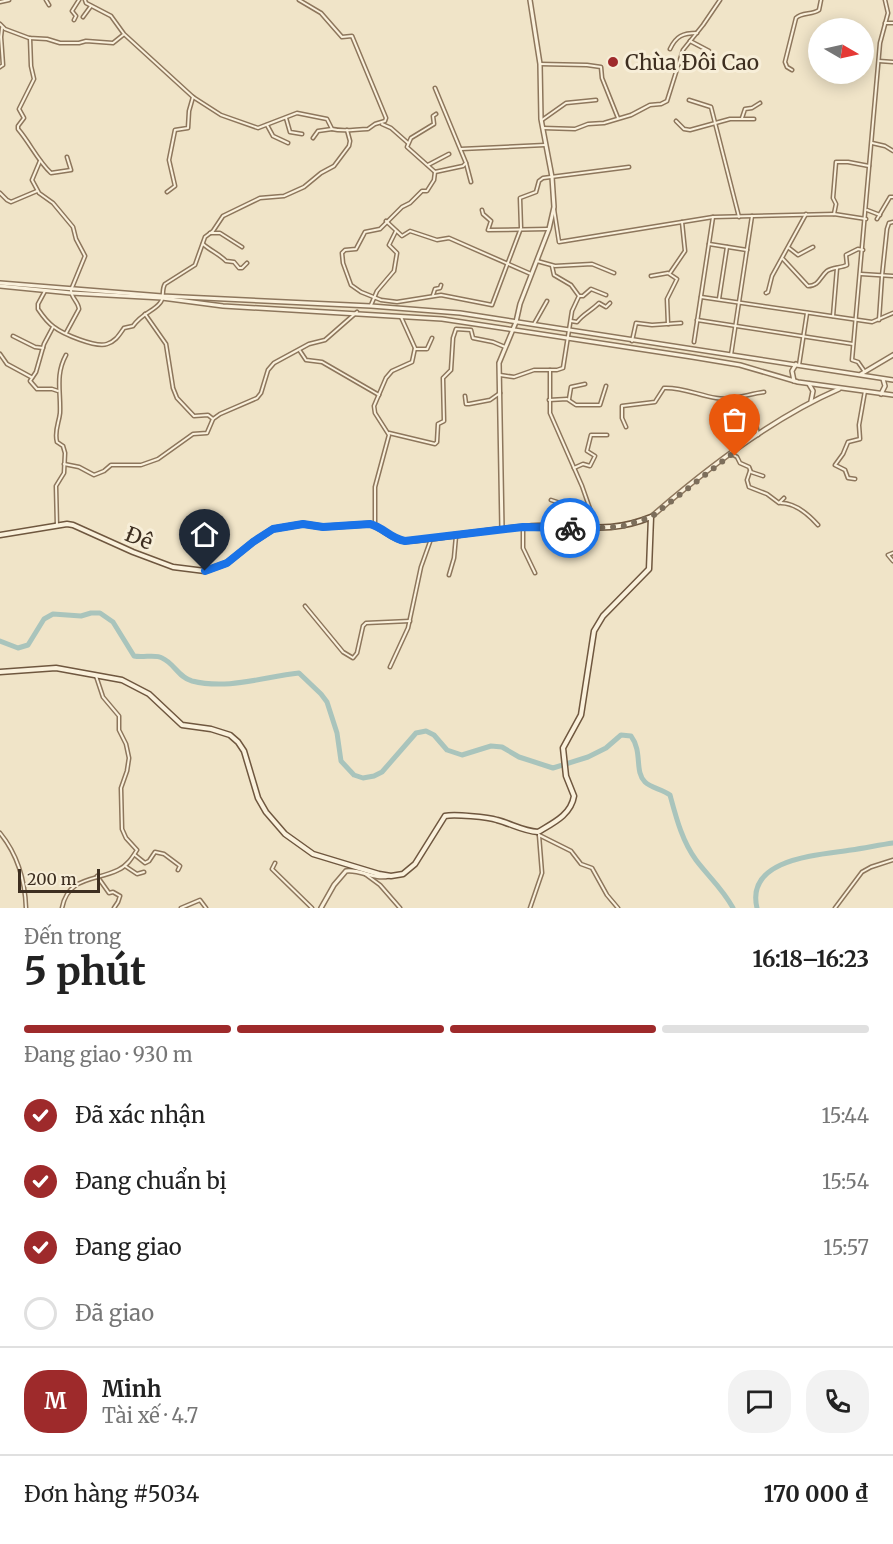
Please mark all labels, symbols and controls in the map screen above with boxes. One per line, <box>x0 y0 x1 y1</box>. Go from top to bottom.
north arrow <box>808 18 874 84</box>
map controls <box>808 18 874 84</box>
place label: Chùa Đôi Cao <box>625 49 759 76</box>
marker: Chùa Đôi Cao <box>606 55 620 69</box>
pin <box>709 394 760 456</box>
icon: bag <box>718 403 751 436</box>
courier <box>540 498 600 558</box>
pin <box>179 509 230 571</box>
icon: bike <box>554 512 587 545</box>
icon: home <box>188 518 221 551</box>
street label: Đê <box>121 520 157 556</box>
scale bar <box>18 866 100 893</box>
text: 200 m <box>27 869 77 889</box>
text: Đến trong <box>24 924 121 949</box>
text: 16:18–16:23 <box>753 945 869 973</box>
text: 5 phút <box>24 947 146 996</box>
text: Đang giao · 930 m <box>24 1042 193 1067</box>
icon: check <box>24 1099 57 1132</box>
text: Đã xác nhận <box>75 1101 205 1129</box>
text: 15:44 <box>821 1103 869 1128</box>
icon: check <box>24 1165 57 1198</box>
text: Đang chuẩn bị <box>75 1167 227 1195</box>
text: 15:54 <box>822 1169 869 1194</box>
icon: check <box>24 1231 57 1264</box>
text: Đang giao <box>75 1233 182 1261</box>
text: 15:57 <box>823 1235 869 1260</box>
text: Đã giao <box>75 1299 154 1327</box>
button: chat <box>728 1370 791 1433</box>
button: phone <box>806 1370 869 1433</box>
text: Minh <box>102 1375 161 1403</box>
text: M <box>44 1387 67 1415</box>
text: Tài xế · 4.7 <box>102 1403 198 1428</box>
text: Đơn hàng #5034 <box>24 1480 199 1508</box>
text: 170 000 ₫ <box>764 1480 869 1508</box>

